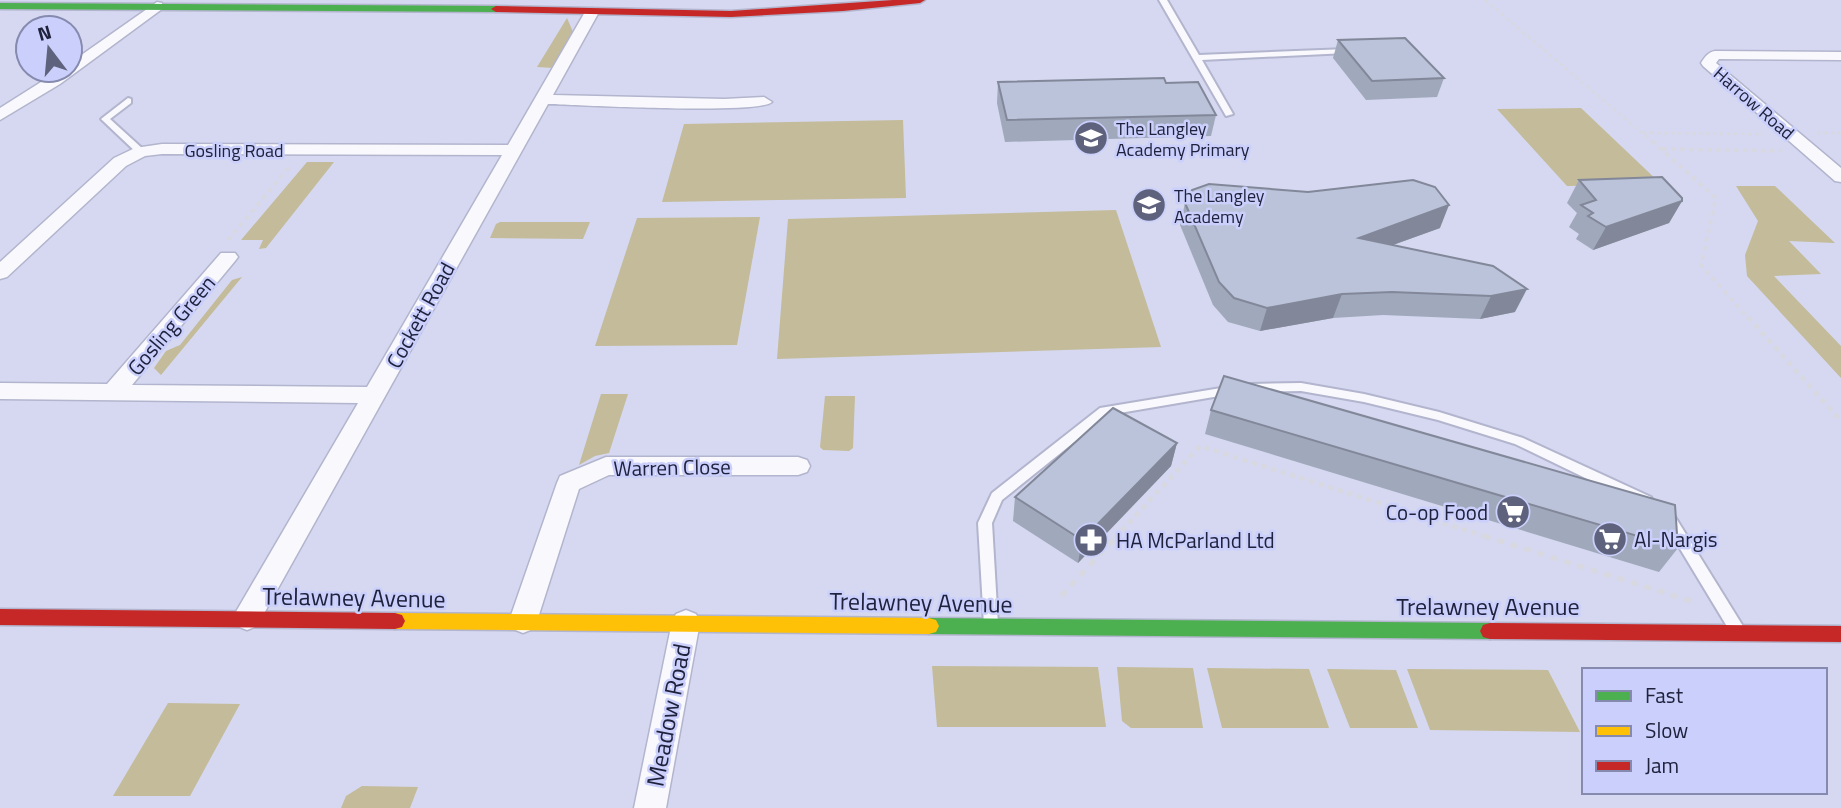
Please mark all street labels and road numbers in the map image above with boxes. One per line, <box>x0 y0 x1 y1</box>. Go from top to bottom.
street label: Harrow Road <box>1708 60 1800 146</box>
street label: Gosling Road <box>185 137 283 164</box>
street label: Cockett Road <box>378 256 462 374</box>
street label: Gosling Green <box>119 268 223 382</box>
street label: Warren Close <box>613 450 731 484</box>
street label: Trelawney Avenue <box>262 577 446 617</box>
street label: Trelawney Avenue <box>829 582 1013 622</box>
street label: Trelawney Avenue <box>1396 588 1580 624</box>
street label: Meadow Road <box>637 640 699 790</box>

